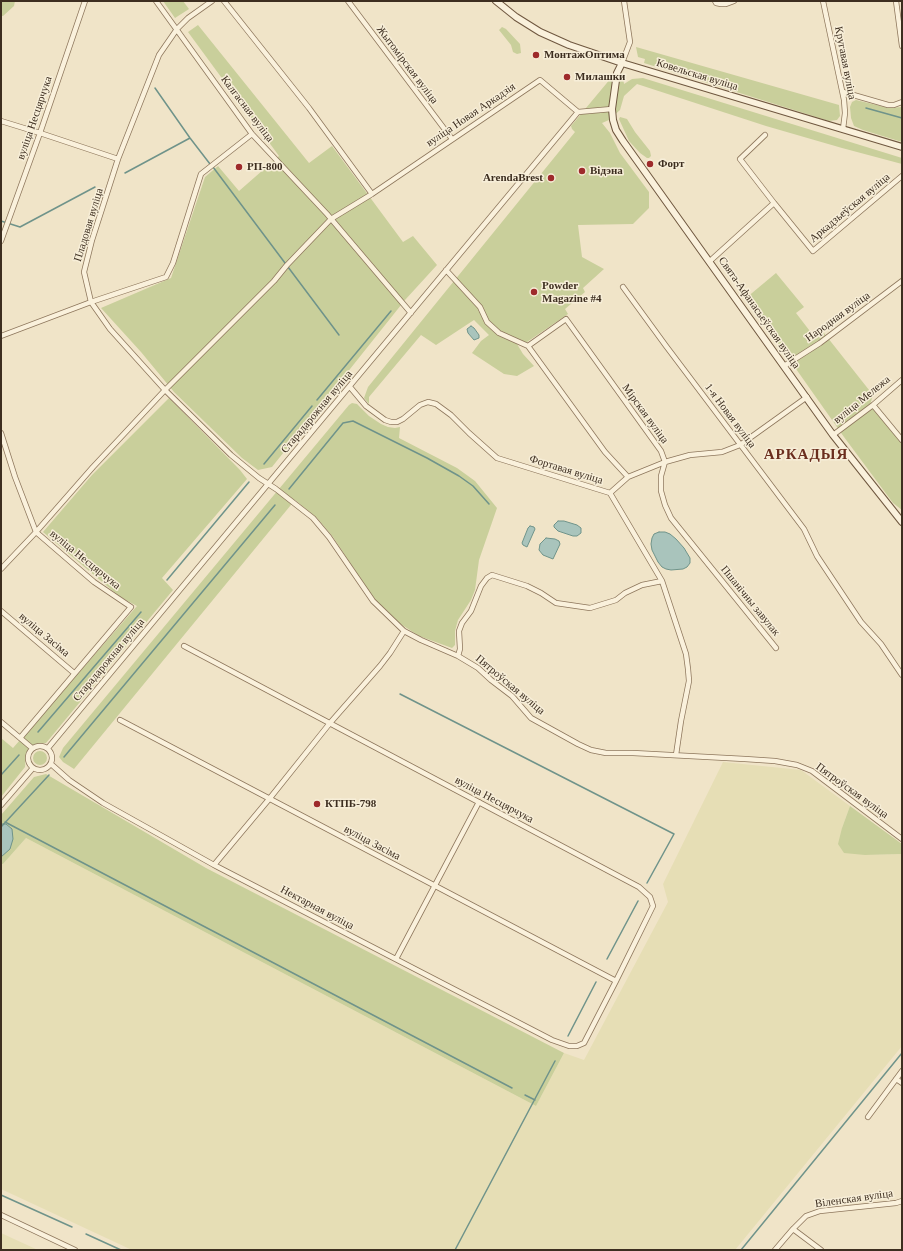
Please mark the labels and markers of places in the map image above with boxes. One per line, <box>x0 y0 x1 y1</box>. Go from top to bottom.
place label: МонтажОптима <box>544 48 625 62</box>
marker: МонтажОптима <box>531 50 541 60</box>
place label: Милашки <box>575 70 625 84</box>
marker: Милашки <box>562 72 572 82</box>
place label: Форт <box>658 157 684 171</box>
marker: Форт <box>645 159 655 169</box>
place label: РП-800 <box>247 160 282 174</box>
marker: РП-800 <box>234 162 244 172</box>
place label: Відэна <box>590 164 623 178</box>
marker: Відэна <box>577 166 587 176</box>
place label: ArendaBrest <box>483 171 543 185</box>
marker: ArendaBrest <box>546 173 556 183</box>
place label: Powder Magazine #4 <box>542 279 602 305</box>
marker: Powder Magazine #4 <box>529 287 539 297</box>
place label: КТПБ-798 <box>325 797 376 811</box>
marker: КТПБ-798 <box>312 799 322 809</box>

